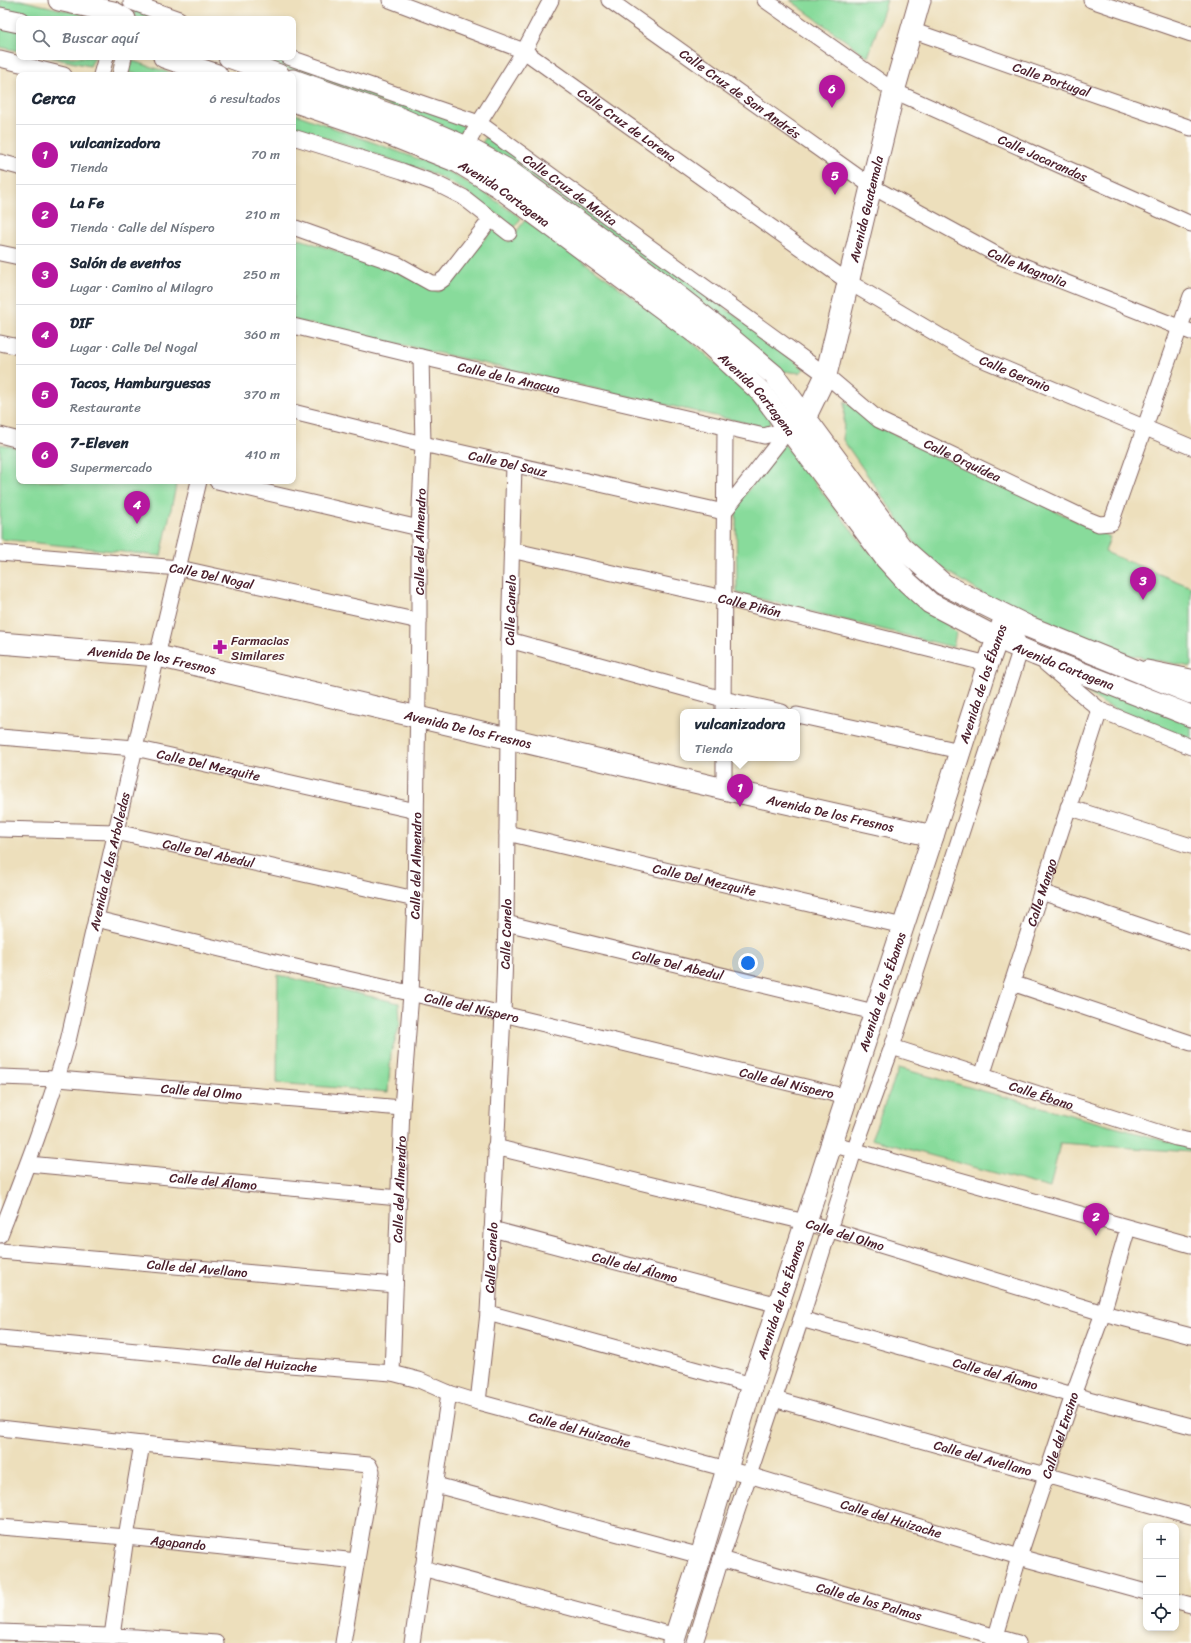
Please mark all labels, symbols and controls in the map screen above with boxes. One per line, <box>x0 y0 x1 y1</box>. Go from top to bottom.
search box <box>16 16 296 60</box>
text: Buscar aquí <box>62 25 139 51</box>
icon: search <box>30 27 52 49</box>
street label: Calle Cruz de San Andrés <box>674 42 806 145</box>
street label: Calle Portugal <box>1009 55 1094 104</box>
pin: 6 <box>819 75 845 108</box>
street label: Calle Cruz de Lorena <box>573 82 682 168</box>
text: Cerca <box>32 83 75 113</box>
text: 6 resultados <box>210 87 280 110</box>
street label: Calle Jacarandas <box>994 128 1092 189</box>
text: vulcanizadora <box>70 130 160 156</box>
text: 1 <box>42 143 48 166</box>
text: 70 m <box>251 143 280 166</box>
street label: Calle Cruz de Malta <box>518 147 623 232</box>
street label: Avenida Cartagena <box>453 153 555 234</box>
street label: Avenida Guatemala <box>842 153 890 266</box>
text: Tienda <box>70 156 108 179</box>
pin: 5 <box>822 162 848 195</box>
text: La Fe <box>70 190 104 216</box>
text: 2 <box>41 203 49 226</box>
text: 210 m <box>245 203 280 226</box>
text: Tienda · Calle del Níspero <box>70 216 215 239</box>
street label: Calle Magnolia <box>984 241 1071 294</box>
text: Salón de eventos <box>70 250 181 276</box>
text: 3 <box>41 263 49 286</box>
text: 250 m <box>243 263 280 286</box>
text: Lugar · Camino al Milagro <box>70 276 213 299</box>
text: DIF <box>70 310 93 336</box>
text: 4 <box>41 323 49 346</box>
text: 360 m <box>244 323 280 346</box>
text: Lugar · Calle Del Nogal <box>70 336 197 359</box>
street label: Avenida Cartagena <box>712 346 802 442</box>
street label: Calle Geranio <box>976 348 1055 399</box>
street label: Calle de la Anacua <box>455 355 563 401</box>
text: Tacos, Hamburguesas <box>70 370 211 396</box>
text: 5 <box>41 383 49 406</box>
text: 370 m <box>244 383 280 406</box>
text: Restaurante <box>70 396 141 419</box>
text: 7-Eleven <box>70 430 129 456</box>
street label: Calle Orquídea <box>920 432 1005 489</box>
text: 6 <box>41 443 49 466</box>
text: 410 m <box>245 443 280 466</box>
street label: Calle Del Sauz <box>466 444 550 484</box>
text: Supermercado <box>70 456 152 479</box>
street label: Calle del Almendro <box>408 487 433 595</box>
pin: 4 <box>124 491 150 524</box>
street label: Calle Del Nogal <box>168 556 256 596</box>
pin: 3 <box>1130 567 1156 600</box>
street label: Calle Canelo <box>498 574 523 646</box>
street label: Calle Piñón <box>716 586 784 624</box>
street label: Avenida de los Ébanos <box>952 620 1014 747</box>
place label: Farmacias Similares <box>231 629 290 667</box>
street label: Avenida Cartagena <box>1009 635 1118 697</box>
street label: Avenida De los Fresnos <box>86 639 219 681</box>
pharmacy icon: Farmacias Similares <box>212 639 228 655</box>
street label: Avenida De los Fresnos <box>401 703 534 756</box>
popup <box>680 709 800 761</box>
text: vulcanizadora <box>695 711 785 737</box>
text: Tienda <box>695 737 733 760</box>
street label: Calle Del Mezquite <box>155 742 263 788</box>
pin: 1 <box>727 774 753 807</box>
street label: Avenida De los Fresnos <box>763 788 897 839</box>
street label: Avenida de las Arboledas <box>82 790 137 934</box>
street label: Calle del Almendro <box>403 812 428 920</box>
street label: Calle Del Abedul <box>161 832 257 875</box>
street label: Calle Mango <box>1020 855 1064 929</box>
street label: Calle Del Mezquite <box>650 857 759 903</box>
street label: Calle Canelo <box>493 898 518 970</box>
street label: Avenida de los Ébanos <box>851 928 913 1055</box>
street label: Calle Del Abedul <box>630 943 726 987</box>
your location <box>738 953 758 973</box>
street label: Calle del Níspero <box>422 986 522 1030</box>
street label: Calle del Níspero <box>737 1060 837 1106</box>
street label: Calle Ébano <box>1006 1074 1077 1117</box>
street label: Calle del Olmo <box>160 1077 243 1106</box>
street label: Calle del Almendro <box>386 1135 413 1243</box>
street label: Calle del Álamo <box>168 1166 258 1197</box>
pin: 2 <box>1083 1203 1109 1236</box>
street label: Calle del Olmo <box>803 1212 888 1258</box>
street label: Calle Canelo <box>478 1221 505 1294</box>
street label: Avenida de los Ébanos <box>750 1236 811 1363</box>
street label: Calle del Álamo <box>590 1245 681 1290</box>
street label: Calle del Avellano <box>146 1253 249 1284</box>
street label: Calle del Huizache <box>211 1347 318 1379</box>
street label: Calle del Álamo <box>950 1351 1041 1397</box>
street label: Calle del Encino <box>1035 1388 1085 1482</box>
street label: Calle del Huizache <box>526 1405 634 1455</box>
street label: Calle del Avellano <box>931 1433 1035 1483</box>
street label: Calle del Huizache <box>838 1492 945 1545</box>
map controls <box>1143 1523 1179 1631</box>
button: + <box>1143 1523 1179 1559</box>
street label: Agapando <box>149 1529 208 1557</box>
button: − <box>1143 1559 1179 1595</box>
street label: Calle de las Palmas <box>813 1575 925 1627</box>
button: locate <box>1143 1595 1179 1631</box>

